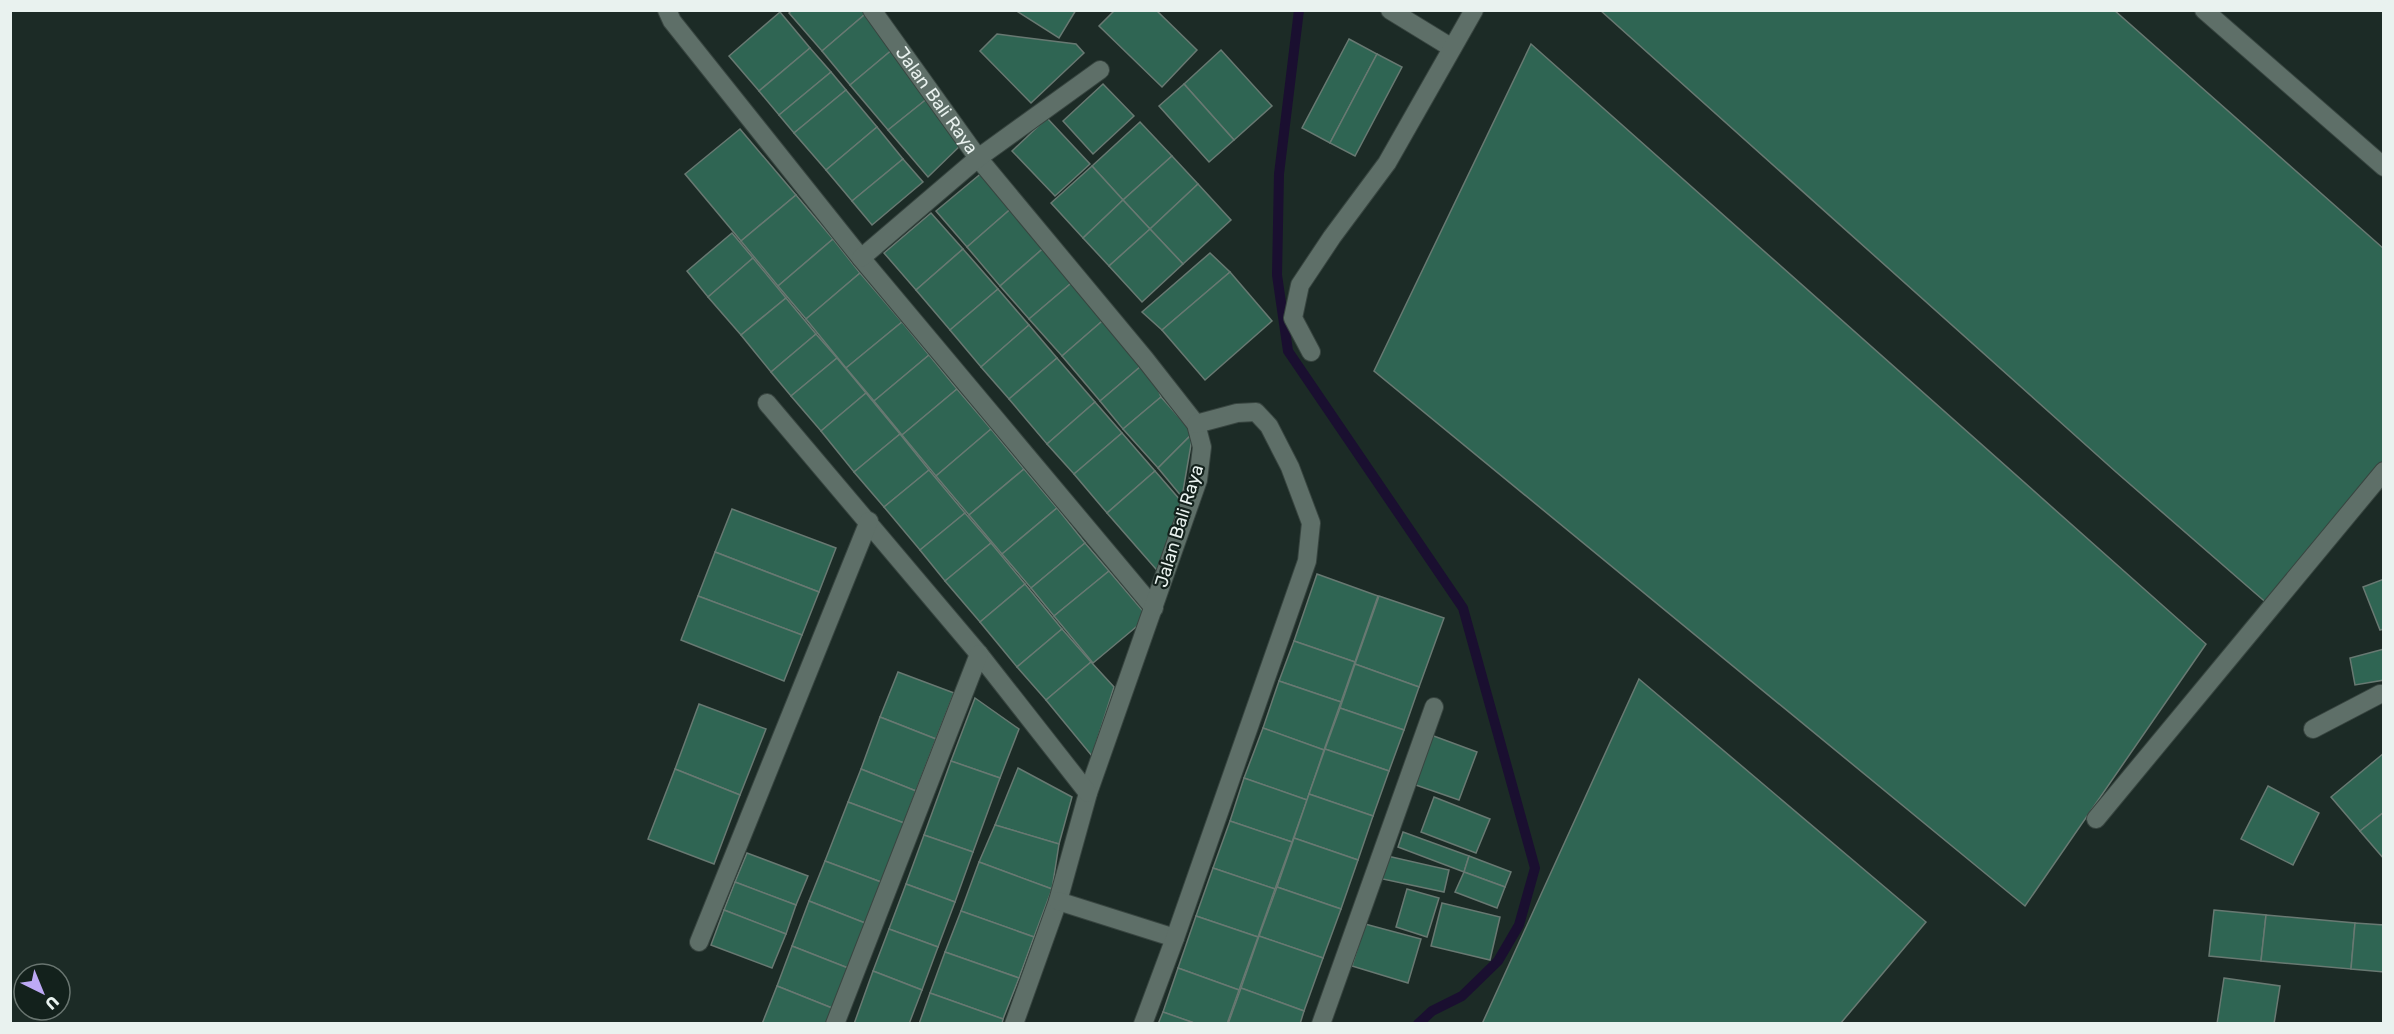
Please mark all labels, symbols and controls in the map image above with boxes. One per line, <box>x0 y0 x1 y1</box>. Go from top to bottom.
street label: Jalan Bali Raya <box>891 42 983 158</box>
street label: Jalan Bali Raya <box>1150 462 1208 590</box>
north arrow <box>12 962 72 1022</box>
text: U <box>41 992 63 1014</box>

